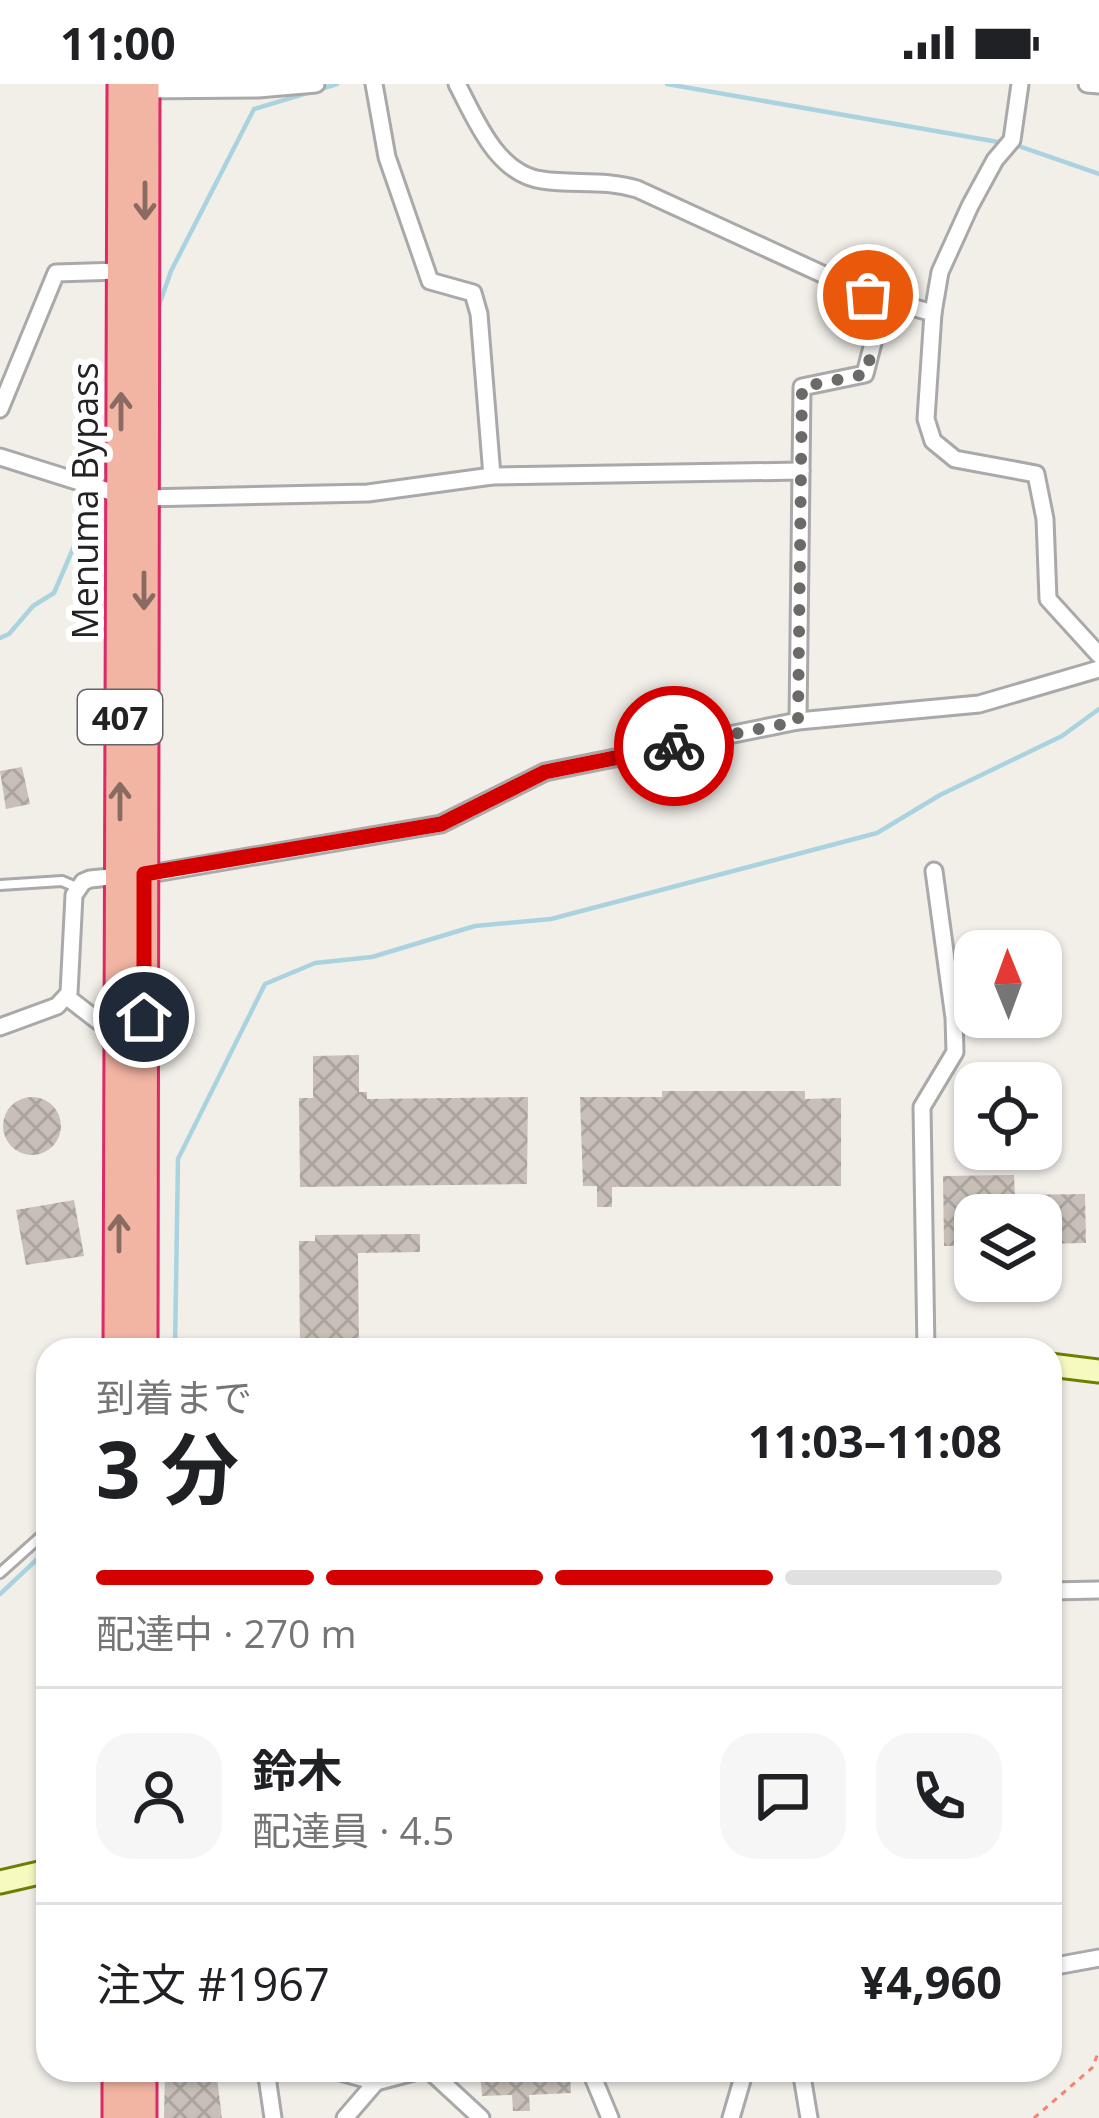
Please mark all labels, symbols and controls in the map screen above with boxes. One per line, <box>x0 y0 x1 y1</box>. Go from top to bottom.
text: 11:00 <box>60 12 176 73</box>
one-way arrow <box>134 181 156 220</box>
pin <box>817 244 919 346</box>
icon: bag <box>835 262 901 328</box>
street label: Menuma Bypass <box>60 362 109 640</box>
one-way arrow <box>110 392 132 431</box>
one-way arrow <box>133 571 155 610</box>
courier <box>614 686 734 806</box>
road number: 407 <box>78 690 162 744</box>
icon: bike <box>641 713 707 779</box>
one-way arrow <box>109 782 131 821</box>
north arrow <box>954 930 1062 1038</box>
map controls <box>954 930 1062 1302</box>
pin <box>93 966 195 1068</box>
icon: home <box>111 984 177 1050</box>
button: locate <box>954 1062 1062 1170</box>
button: layers <box>954 1194 1062 1302</box>
one-way arrow <box>107 1214 130 1253</box>
text: 到着まで <box>96 1370 252 1423</box>
text: 11:03–11:08 <box>748 1410 1002 1471</box>
text: 3 分 <box>96 1415 239 1521</box>
text: 配達中 · 270 m <box>96 1606 357 1659</box>
button: person <box>96 1733 222 1859</box>
button: chat <box>720 1733 846 1859</box>
button: phone <box>876 1733 1002 1859</box>
text: 鈴木 <box>252 1739 342 1800</box>
text: 配達員 · 4.5 <box>252 1803 454 1856</box>
text: ¥4,960 <box>861 1951 1002 2012</box>
text: 注文 #1967 <box>96 1953 330 2014</box>

